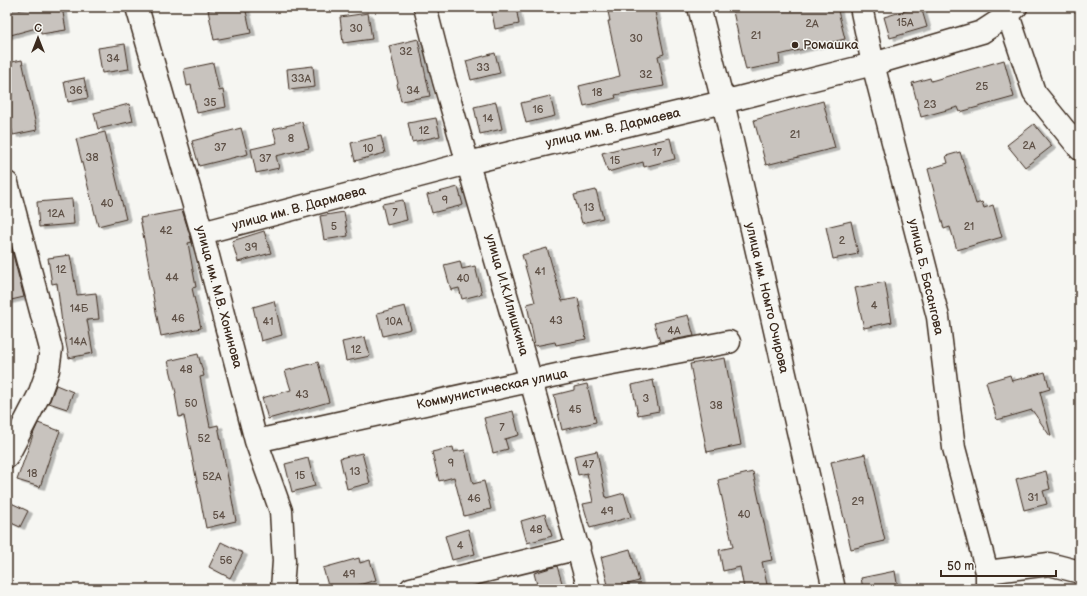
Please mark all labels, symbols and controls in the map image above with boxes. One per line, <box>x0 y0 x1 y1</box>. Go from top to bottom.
house number: 15А <box>896 16 914 29</box>
house number: 2А <box>805 17 819 30</box>
north arrow <box>18 18 58 58</box>
text: С <box>34 22 42 35</box>
house number: 30 <box>349 22 363 35</box>
house number: 21 <box>751 29 761 42</box>
house number: 30 <box>629 32 643 45</box>
place label: Ромашка <box>803 37 859 53</box>
marker: Ромашка <box>790 40 800 50</box>
house number: 32 <box>399 45 413 58</box>
house number: 34 <box>106 52 120 65</box>
house number: 33 <box>476 61 490 74</box>
house number: 32 <box>639 68 653 81</box>
house number: 33А <box>291 72 311 85</box>
house number: 25 <box>976 80 988 93</box>
house number: 36 <box>69 84 83 97</box>
house number: 34 <box>406 84 420 97</box>
house number: 18 <box>592 86 602 99</box>
house number: 35 <box>203 96 217 109</box>
house number: 23 <box>923 98 937 111</box>
house number: 16 <box>533 103 544 116</box>
street label: улица им. В. Дармаева <box>544 105 682 151</box>
house number: 14 <box>483 112 494 125</box>
house number: 12 <box>419 124 430 137</box>
house number: 21 <box>790 128 800 141</box>
house number: 8 <box>288 132 294 145</box>
house number: 2А <box>1022 139 1036 152</box>
house number: 37 <box>214 141 227 154</box>
house number: 10 <box>363 142 374 155</box>
house number: 17 <box>652 146 662 159</box>
house number: 38 <box>85 151 99 164</box>
house number: 37 <box>259 152 272 165</box>
house number: 15 <box>610 154 620 167</box>
street label: улица им. В. Дармаева <box>230 182 368 234</box>
house number: 9 <box>442 194 448 207</box>
house number: 40 <box>100 197 114 210</box>
house number: 13 <box>583 201 595 214</box>
house number: 7 <box>392 206 398 219</box>
house number: 12А <box>47 207 65 220</box>
street label: улица Б. Басангова <box>905 217 947 337</box>
house number: 5 <box>331 220 337 233</box>
house number: 21 <box>964 220 974 233</box>
street label: улица им. Номто Очирова <box>742 221 792 375</box>
house number: 42 <box>159 224 173 237</box>
street label: улица им. М.В. Хонинова <box>192 224 246 370</box>
street label: улица И.К.Илишкина <box>482 232 532 358</box>
house number: 2 <box>839 234 846 247</box>
house number: 39 <box>244 241 258 254</box>
house number: 12 <box>56 263 67 276</box>
house number: 41 <box>535 265 545 278</box>
house number: 44 <box>165 271 179 284</box>
house number: 40 <box>456 272 470 285</box>
house number: 4 <box>871 299 878 312</box>
house number: 14Б <box>70 302 89 315</box>
house number: 46 <box>171 312 185 325</box>
house number: 43 <box>549 314 563 327</box>
house number: 41 <box>263 315 273 328</box>
house number: 10А <box>385 315 403 328</box>
house number: 4А <box>667 324 681 337</box>
house number: 14А <box>69 335 87 348</box>
house number: 12 <box>351 343 362 356</box>
house number: 48 <box>179 363 193 376</box>
street label: Коммунистическая улица <box>415 365 569 413</box>
house number: 43 <box>295 388 309 401</box>
house number: 3 <box>643 392 650 405</box>
house number: 50 <box>185 397 198 410</box>
house number: 38 <box>709 399 723 412</box>
house number: 45 <box>568 403 582 416</box>
house number: 7 <box>499 421 505 434</box>
house number: 52 <box>198 432 211 445</box>
house number: 9 <box>448 457 454 470</box>
house number: 47 <box>582 458 595 471</box>
house number: 13 <box>349 465 361 478</box>
house number: 18 <box>27 467 37 480</box>
house number: 15 <box>295 469 305 482</box>
house number: 52А <box>202 470 222 483</box>
house number: 31 <box>1027 491 1039 504</box>
house number: 46 <box>467 492 481 505</box>
house number: 29 <box>852 495 864 508</box>
house number: 49 <box>600 505 614 518</box>
house number: 40 <box>737 508 751 521</box>
house number: 54 <box>212 509 226 522</box>
house number: 48 <box>529 523 543 536</box>
house number: 4 <box>457 539 464 552</box>
scale bar <box>941 552 1056 578</box>
house number: 56 <box>219 554 233 567</box>
text: 50 m <box>947 559 974 574</box>
house number: 49 <box>342 568 356 581</box>

